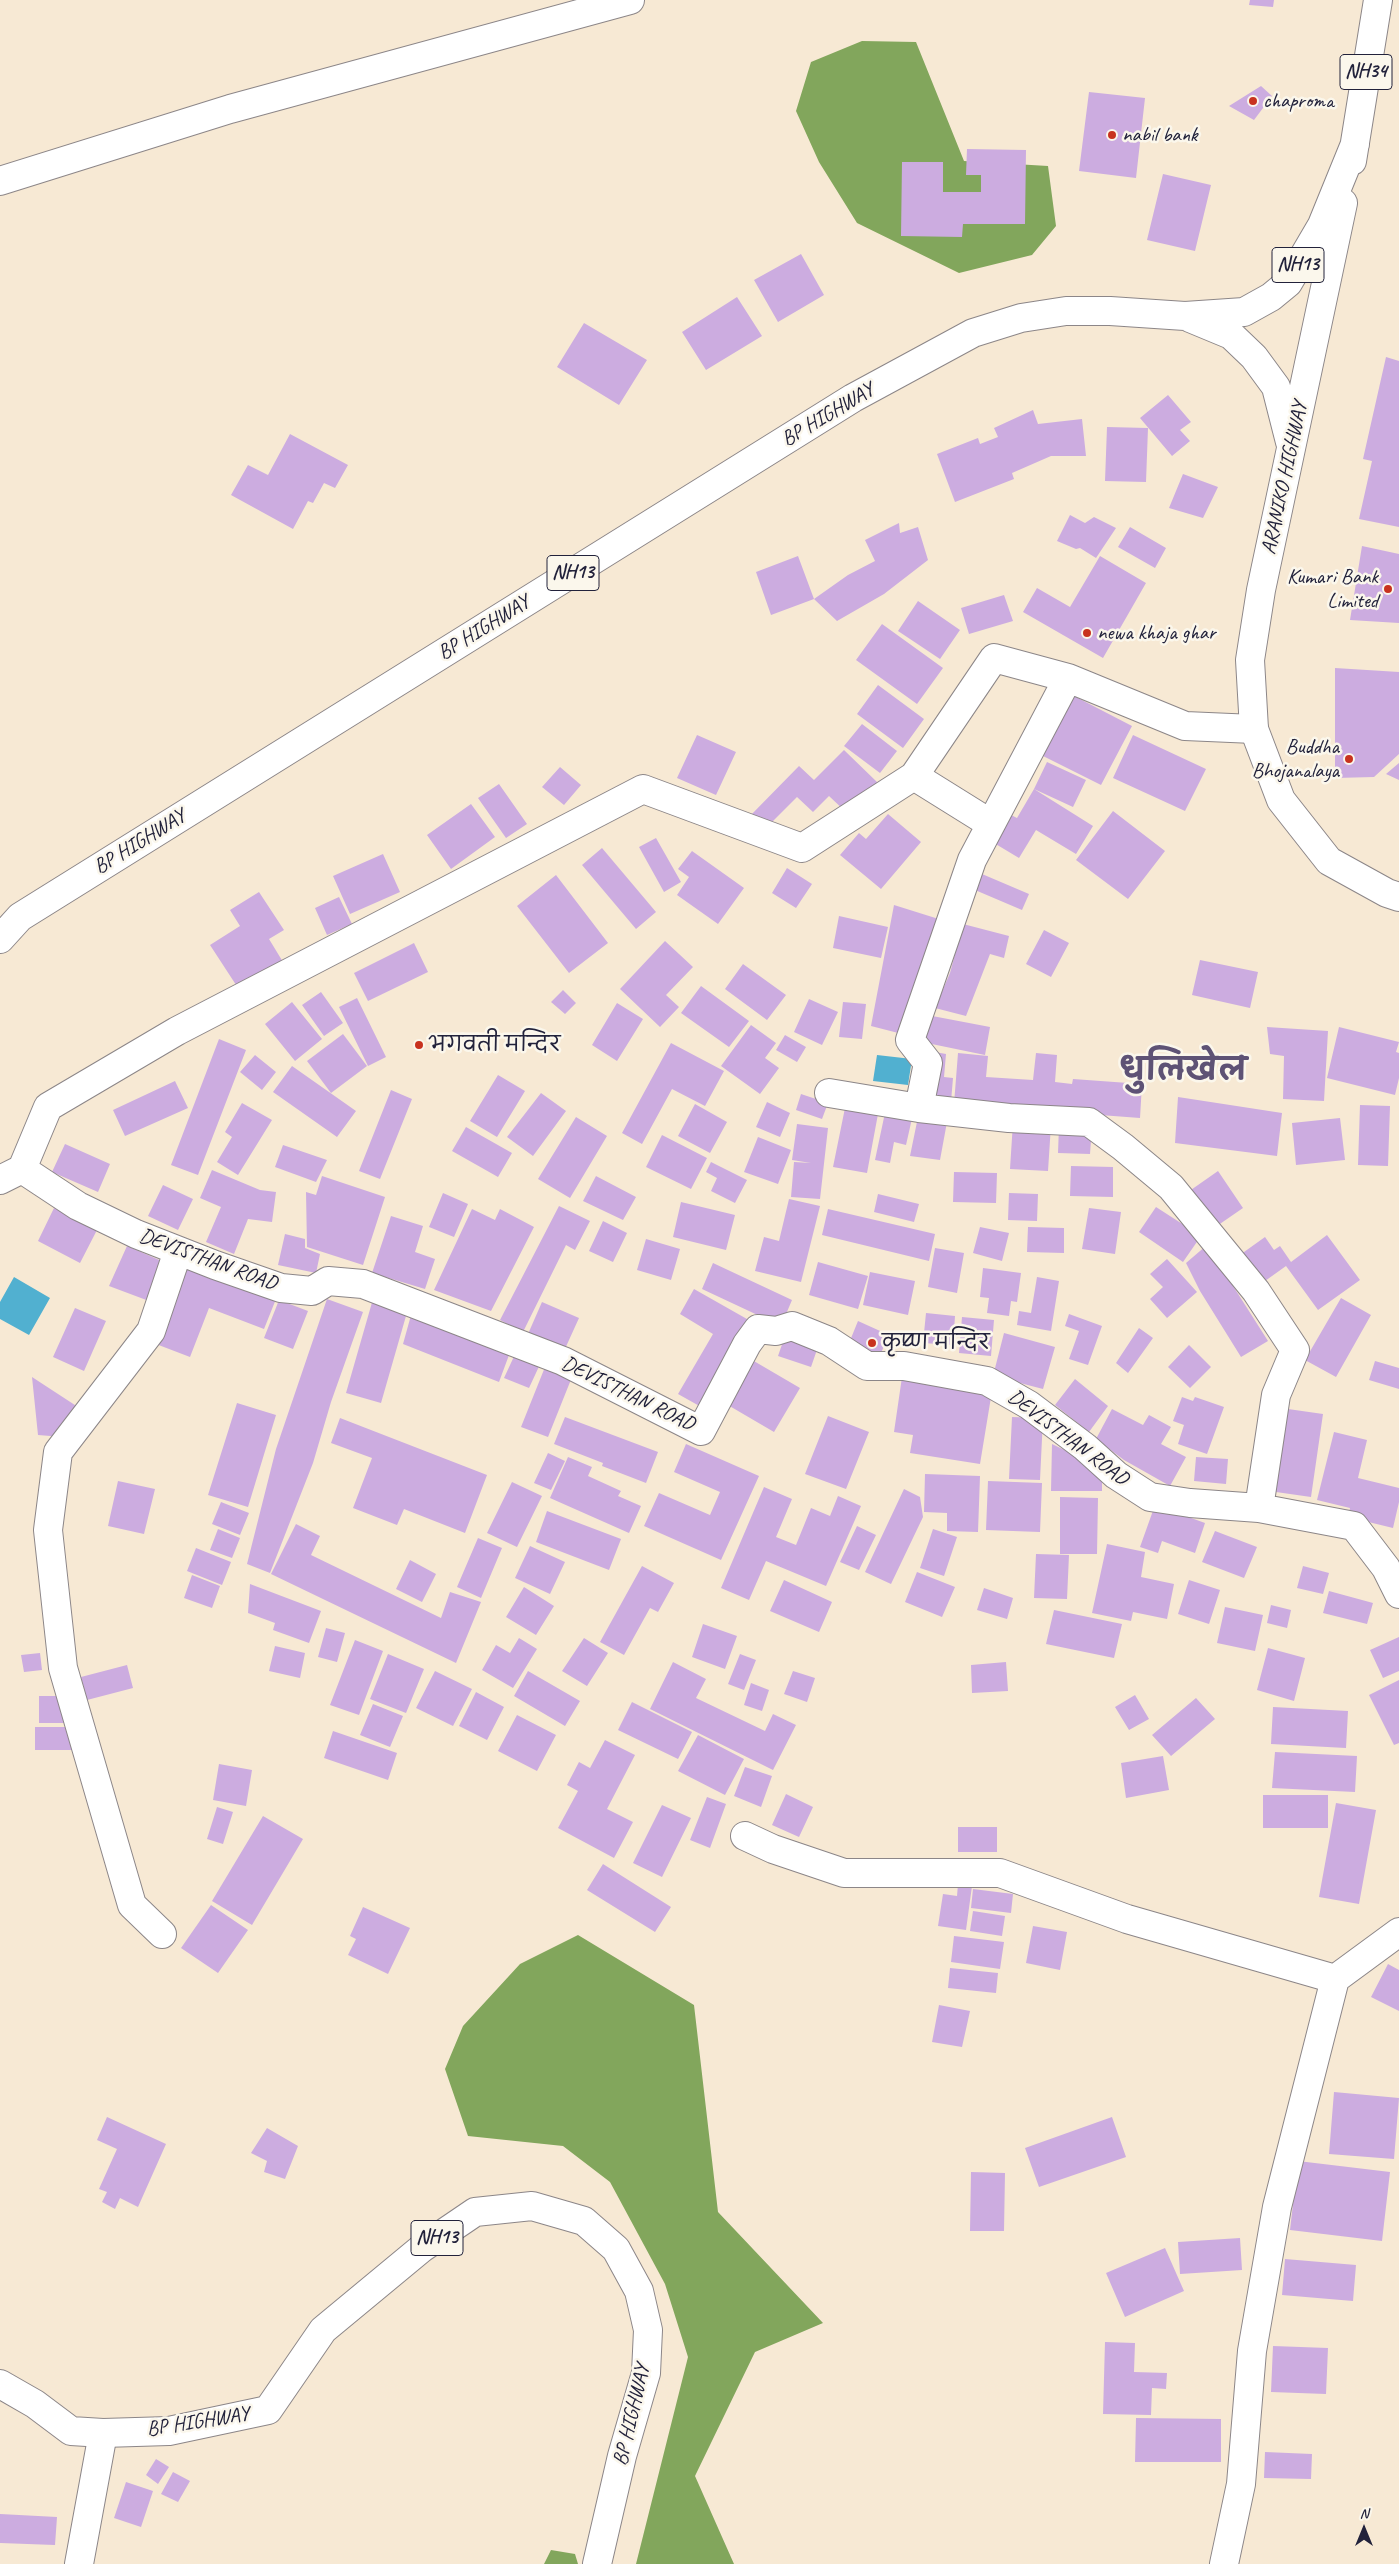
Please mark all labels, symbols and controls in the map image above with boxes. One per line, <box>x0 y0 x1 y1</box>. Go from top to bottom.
road number: NH34 <box>1340 54 1392 90</box>
place label: chaproma <box>1263 88 1334 114</box>
marker: chaproma <box>1247 95 1259 107</box>
place label: nabil bank <box>1122 122 1198 148</box>
marker: nabil bank <box>1106 129 1118 141</box>
road number: NH13 <box>1272 248 1324 282</box>
street label: BP HIGHWAY <box>777 378 879 452</box>
street label: ARANIKO HIGHWAY <box>1256 399 1314 557</box>
road number: NH13 <box>547 556 599 590</box>
place label: Kumari Bank Limited <box>1287 564 1378 614</box>
marker: Kumari Bank Limited <box>1382 583 1394 595</box>
street label: BP HIGHWAY <box>433 590 535 666</box>
place label: newa khaja ghar <box>1097 620 1216 646</box>
marker: newa khaja ghar <box>1081 627 1093 639</box>
place label: Buddha Bhojanalaya <box>1252 734 1339 784</box>
marker: Buddha Bhojanalaya <box>1343 753 1355 765</box>
street label: BP HIGHWAY <box>89 804 191 880</box>
place label: भगवती मन्दिर <box>429 1032 560 1058</box>
marker: भगवती मन्दिर <box>413 1039 425 1051</box>
district label: धुलिखेल <box>1119 1053 1247 1091</box>
street label: DEVISTHAN ROAD <box>136 1223 280 1297</box>
place label: कृष्ण मन्दिर <box>882 1330 990 1356</box>
marker: कृष्ण मन्दिर <box>866 1337 878 1349</box>
street label: DEVISTHAN ROAD <box>557 1351 699 1437</box>
street label: DEVISTHAN ROAD <box>1003 1384 1133 1492</box>
road number: NH13 <box>411 2220 463 2256</box>
street label: BP HIGHWAY <box>608 2362 656 2468</box>
street label: BP HIGHWAY <box>145 2401 251 2443</box>
north arrow <box>1339 2504 1389 2554</box>
text: N <box>1360 2505 1368 2522</box>

